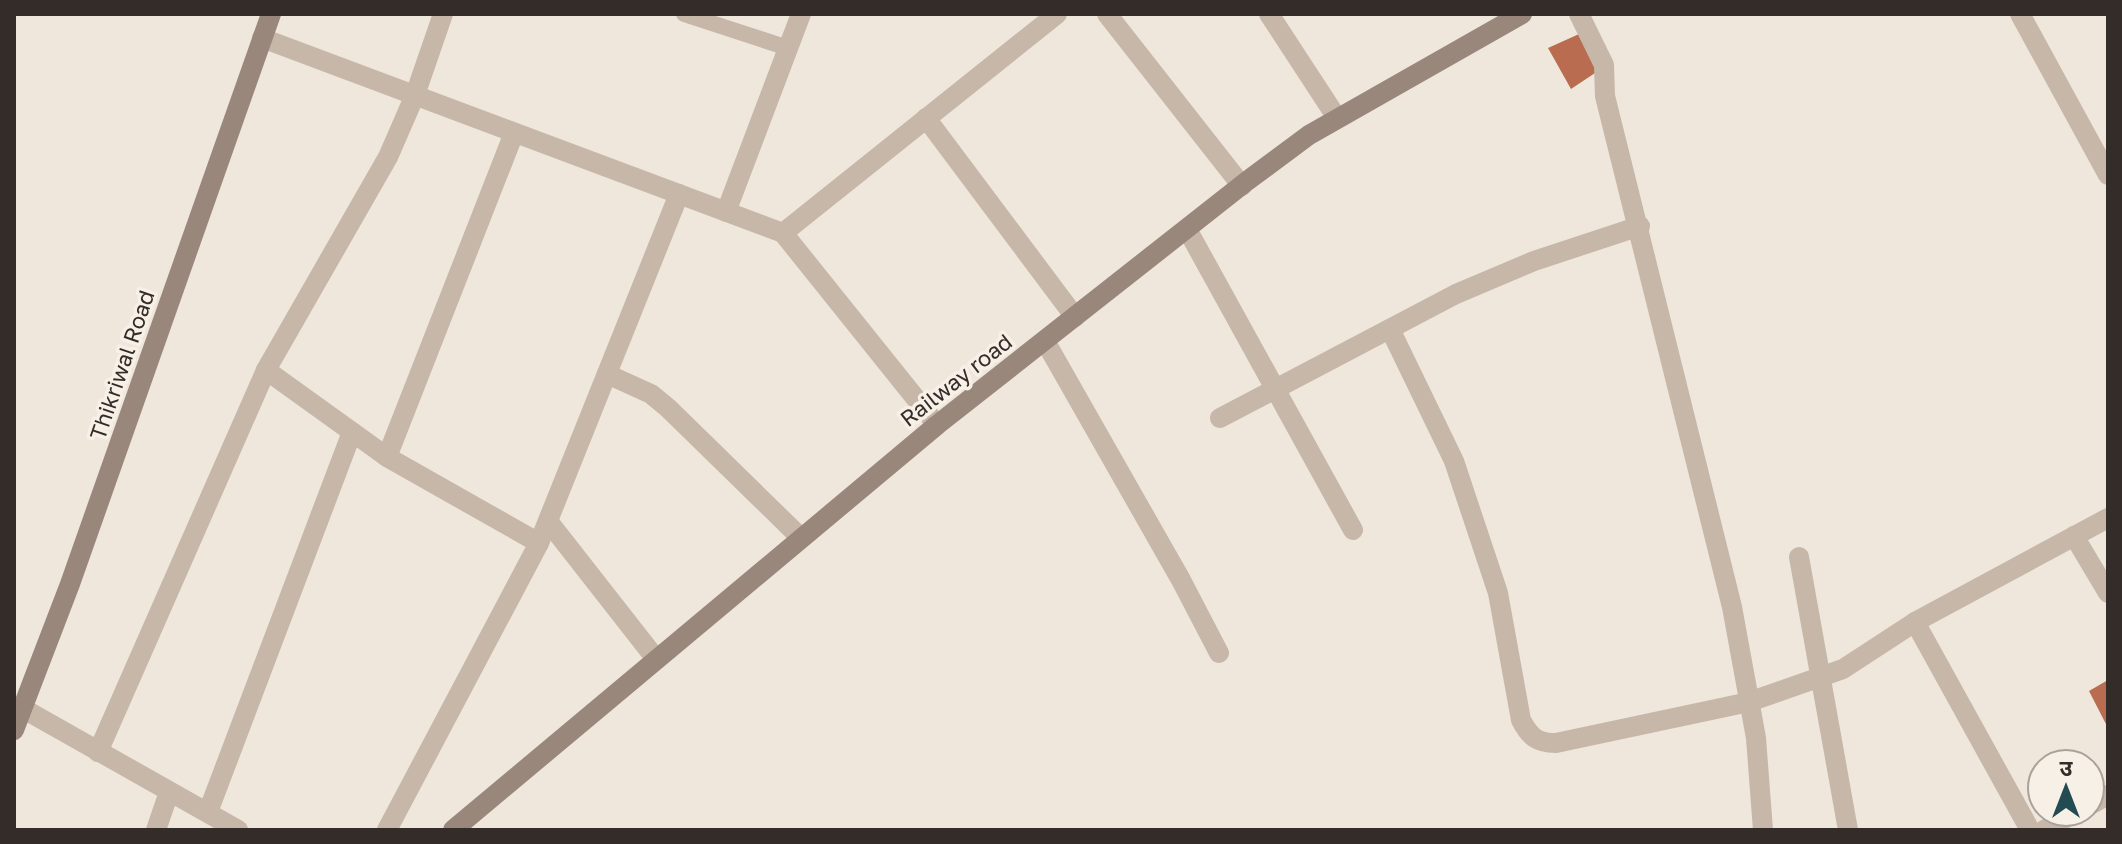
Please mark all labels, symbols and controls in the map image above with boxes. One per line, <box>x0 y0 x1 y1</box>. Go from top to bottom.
street label: Thikriwal Road <box>83 287 160 443</box>
street label: Railway road <box>894 328 1017 432</box>
north arrow <box>2026 748 2106 828</box>
text: उ <box>2060 754 2074 781</box>

